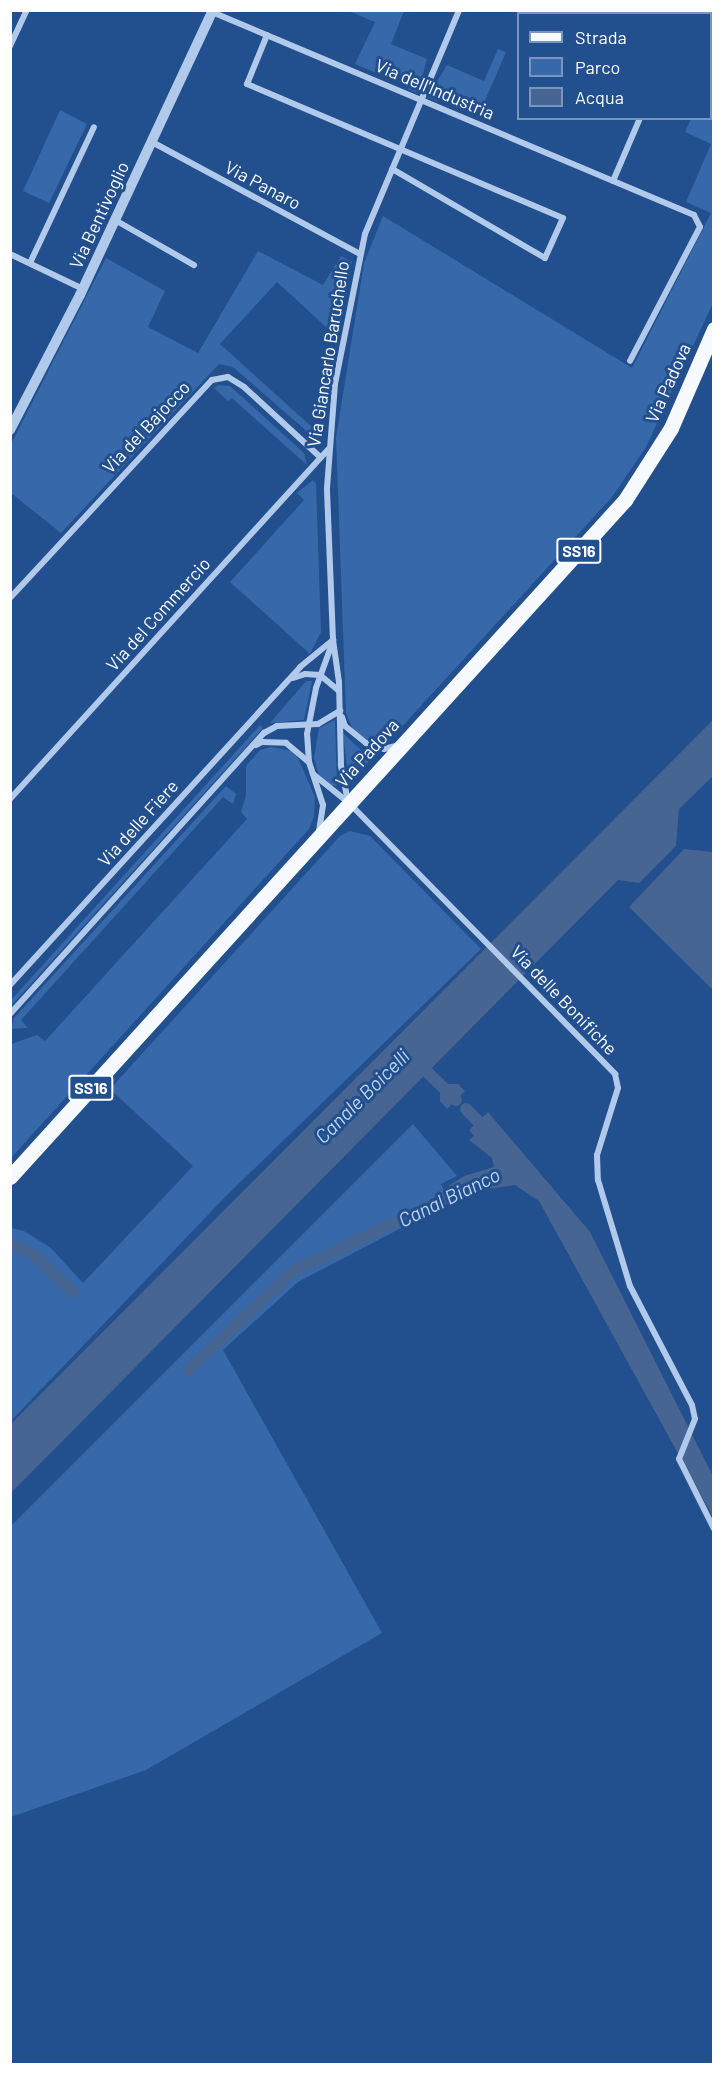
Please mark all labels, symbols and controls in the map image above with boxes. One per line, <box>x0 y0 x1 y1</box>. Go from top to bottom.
legend <box>517 12 712 120</box>
text: Strada <box>575 26 627 48</box>
street label: Via dell'Industria <box>372 54 498 124</box>
text: Parco <box>575 56 620 78</box>
text: Acqua <box>575 86 624 108</box>
street label: Via Panaro <box>221 156 305 214</box>
street label: Via Bentivoglio <box>65 158 133 272</box>
street label: Via Giancarlo Baruchello <box>303 259 353 449</box>
street label: Via Padova <box>641 340 695 426</box>
street label: Via del Bajocco <box>98 376 194 478</box>
road number: SS16 <box>555 538 603 564</box>
street label: Via del Commercio <box>101 553 215 675</box>
street label: Via Padova <box>331 714 403 792</box>
street label: Via delle Fiere <box>93 775 183 871</box>
street label: Via delle Bonifiche <box>506 941 622 1059</box>
water label: Canale Boicelli <box>310 1044 414 1148</box>
road number: SS16 <box>67 1075 115 1101</box>
water label: Canal Bianco <box>394 1162 504 1232</box>

